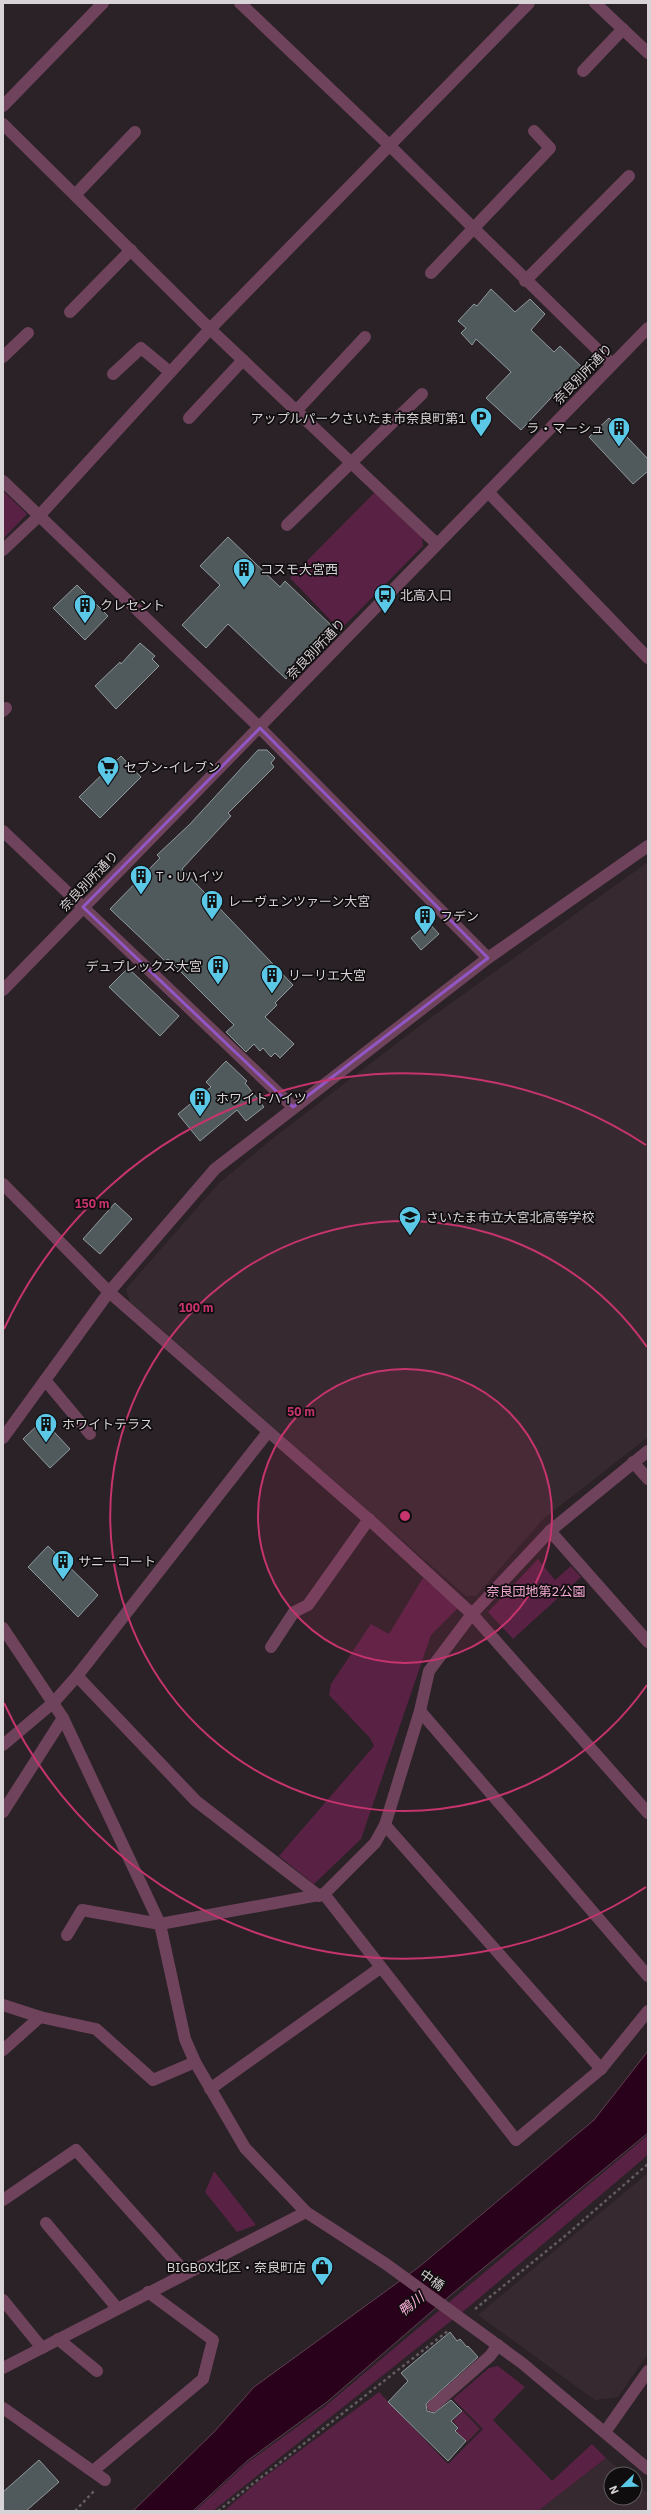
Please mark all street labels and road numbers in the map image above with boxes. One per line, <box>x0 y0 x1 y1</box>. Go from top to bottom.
street label: 奈良別所通り <box>550 340 616 408</box>
street label: 奈良別所通り <box>283 615 349 683</box>
street label: 奈良別所通り <box>56 847 122 915</box>
street label: 中橋 <box>416 2266 448 2294</box>

